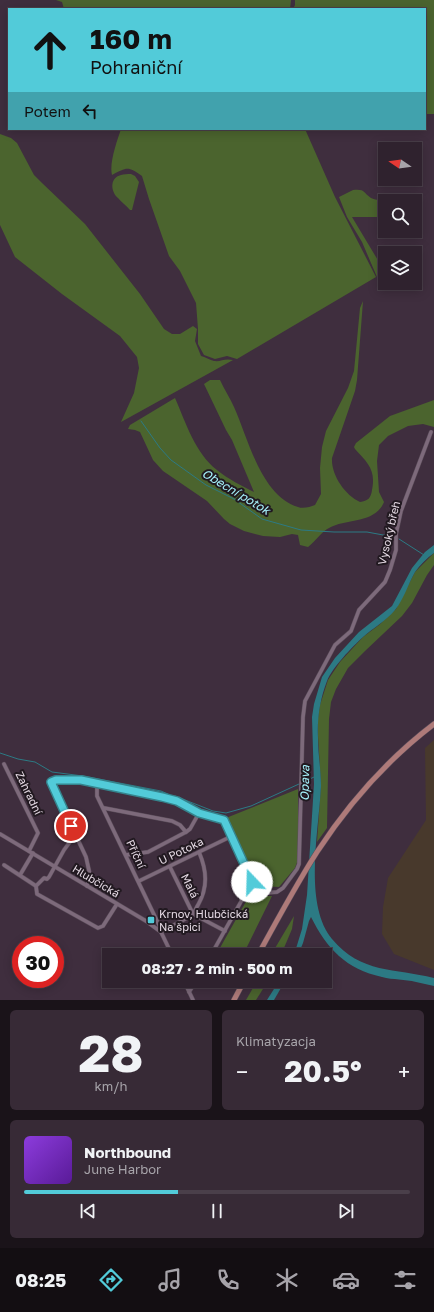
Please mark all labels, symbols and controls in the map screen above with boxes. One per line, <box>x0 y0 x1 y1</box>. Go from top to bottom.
text: 160 m <box>90 22 172 55</box>
icon: ahead <box>24 24 76 76</box>
text: Pohraniční <box>90 56 182 78</box>
icon: left <box>79 100 101 122</box>
text: Potem <box>24 102 71 120</box>
north arrow <box>378 142 422 186</box>
map controls <box>378 142 422 290</box>
button: search <box>378 194 422 238</box>
button: layers <box>378 246 422 290</box>
water label: Obecní potok <box>200 465 274 518</box>
street label: Vysoký břeh <box>375 500 402 566</box>
water label: Opava <box>297 764 312 801</box>
street label: Zahradní <box>13 769 46 817</box>
pin <box>54 809 88 843</box>
icon: arrive <box>60 815 82 837</box>
street label: U Potoka <box>156 834 205 867</box>
street label: Příční <box>124 837 149 871</box>
street label: Hlubčická <box>70 861 122 900</box>
position arrow <box>231 861 273 903</box>
street label: Malá <box>179 872 202 900</box>
place label: Krnov, Hlubčická Na špici <box>159 907 248 933</box>
marker: Krnov, Hlubčická Na špici <box>146 915 156 925</box>
speed limit sign: 30 <box>12 936 64 988</box>
text: 08:27 · 2 min · 500 m <box>142 959 292 977</box>
text: 28 <box>78 1021 144 1083</box>
text: Klimatyzacja <box>236 1033 316 1049</box>
text: 20.5° <box>284 1053 362 1089</box>
text: − <box>236 1058 248 1085</box>
text: + <box>398 1058 410 1085</box>
text: km/h <box>94 1078 128 1094</box>
text: Northbound <box>84 1143 171 1161</box>
text: June Harbor <box>84 1161 161 1177</box>
icon: previous <box>77 1200 99 1222</box>
icon: pause <box>206 1200 228 1222</box>
icon: next <box>335 1200 357 1222</box>
icon: directions <box>97 1266 125 1294</box>
icon: music <box>156 1266 184 1294</box>
icon: phone <box>214 1266 242 1294</box>
icon: climate <box>273 1266 301 1294</box>
icon: car <box>332 1266 360 1294</box>
icon: filters <box>391 1266 419 1294</box>
text: 08:25 <box>15 1269 66 1291</box>

